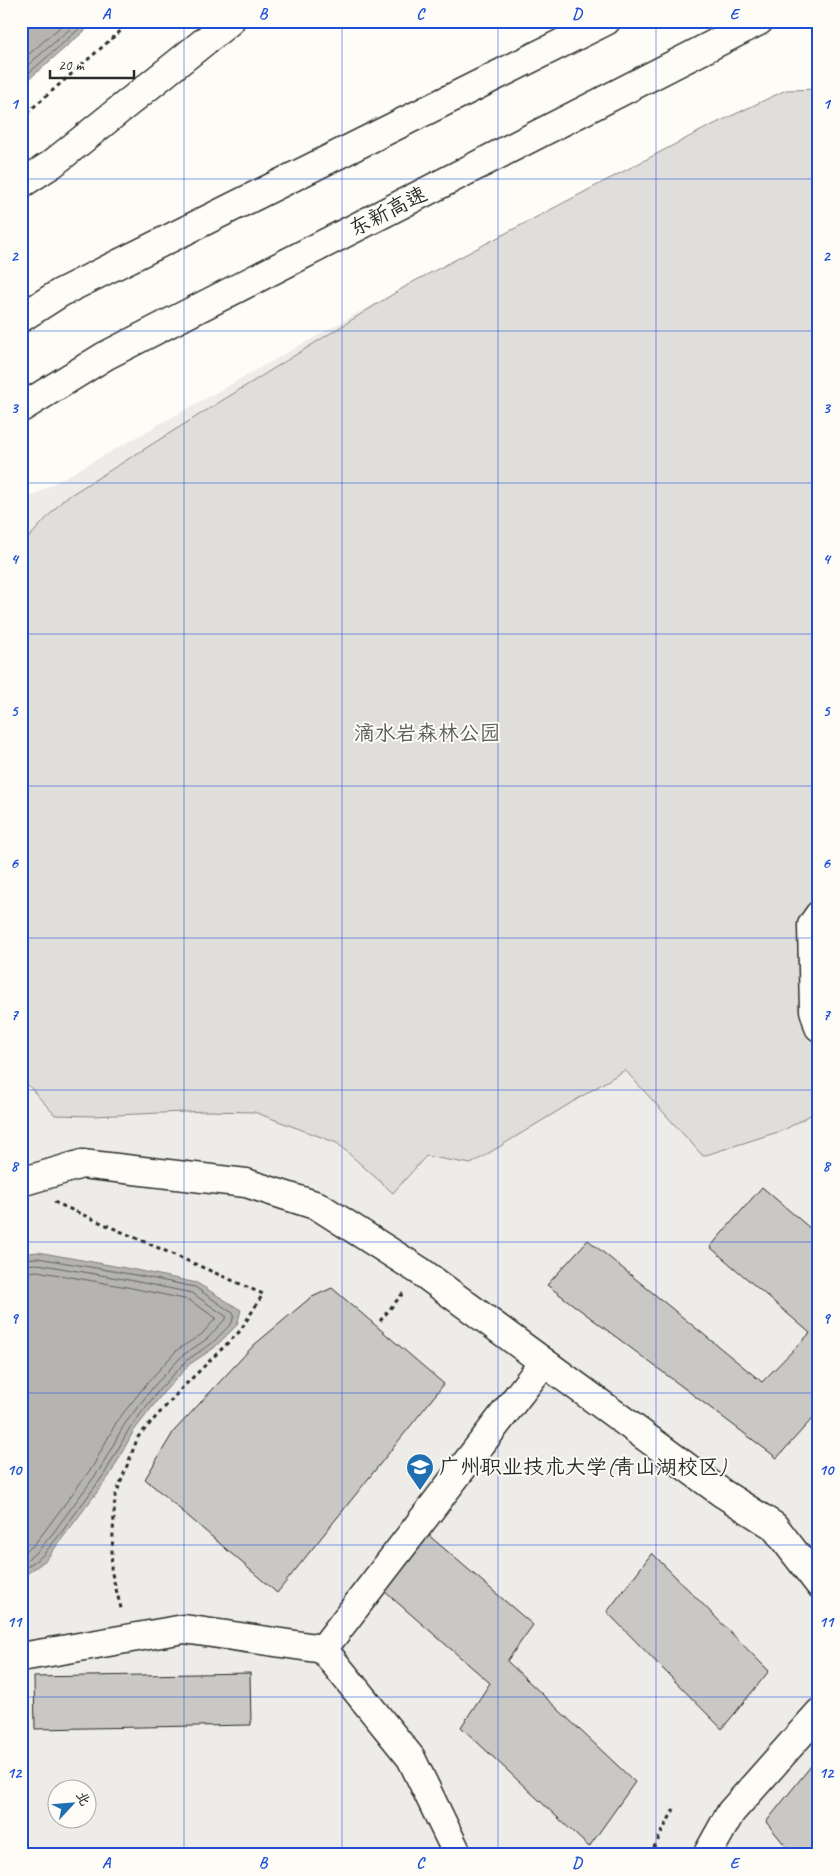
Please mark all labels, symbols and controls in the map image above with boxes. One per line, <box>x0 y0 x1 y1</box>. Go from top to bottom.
text: A <box>102 4 112 24</box>
text: B <box>259 4 269 24</box>
text: C <box>416 4 426 24</box>
text: D <box>572 4 583 24</box>
text: E <box>730 4 741 24</box>
scale bar <box>50 48 134 80</box>
text: 20 m <box>58 56 85 75</box>
text: 1 <box>10 94 19 114</box>
text: 1 <box>822 94 831 114</box>
street label: 东新高速 <box>345 180 431 242</box>
text: 2 <box>10 246 19 266</box>
text: 2 <box>822 246 831 266</box>
text: 3 <box>10 398 19 418</box>
text: 3 <box>822 398 831 418</box>
text: 4 <box>10 549 19 569</box>
text: 4 <box>822 549 831 569</box>
text: 5 <box>11 701 20 721</box>
text: 5 <box>823 701 832 721</box>
park label: 滴水岩森林公园 <box>354 720 501 746</box>
text: 6 <box>10 853 19 873</box>
text: 6 <box>822 853 831 873</box>
text: 7 <box>10 1005 19 1025</box>
text: 7 <box>822 1005 831 1025</box>
text: 8 <box>10 1156 19 1176</box>
text: 8 <box>822 1156 831 1176</box>
text: 9 <box>10 1308 19 1328</box>
text: 9 <box>822 1308 831 1328</box>
school or university icon: 广州职业技术大学(青山湖校区) <box>405 1452 435 1491</box>
place label: 广州职业技术大学(青山湖校区) <box>439 1454 727 1480</box>
text: 10 <box>7 1460 23 1480</box>
text: 10 <box>819 1460 835 1480</box>
text: 11 <box>7 1612 23 1632</box>
text: 11 <box>819 1612 835 1632</box>
text: 12 <box>7 1763 23 1783</box>
text: 12 <box>819 1763 835 1783</box>
north arrow <box>48 1778 98 1828</box>
text: 北 <box>73 1789 94 1809</box>
text: A <box>102 1853 112 1873</box>
text: B <box>259 1853 269 1873</box>
text: C <box>416 1853 426 1873</box>
text: D <box>572 1853 583 1873</box>
text: E <box>730 1853 741 1873</box>

